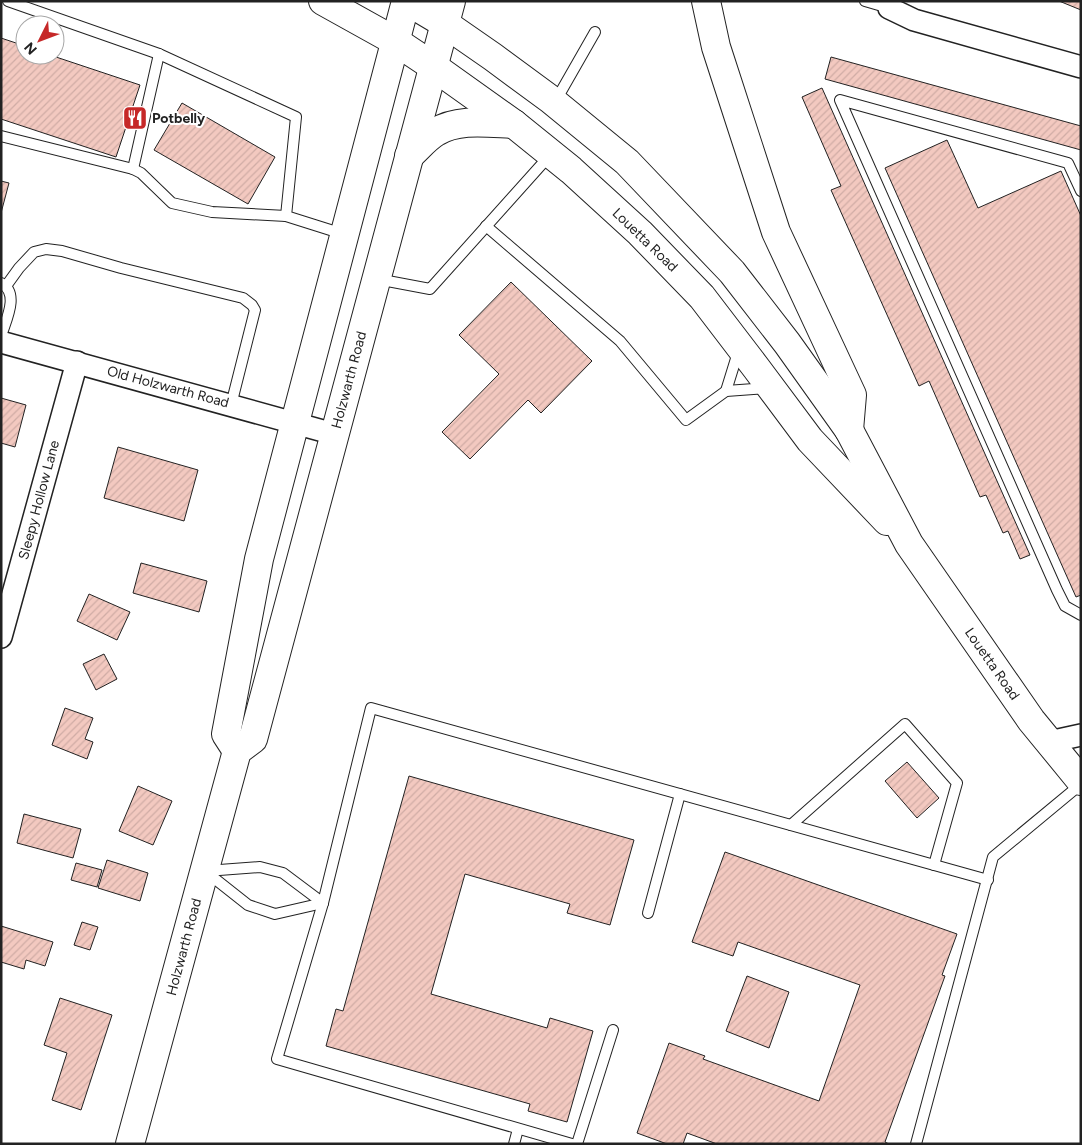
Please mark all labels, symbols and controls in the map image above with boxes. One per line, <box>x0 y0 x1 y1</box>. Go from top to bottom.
north arrow <box>15 15 65 65</box>
text: N <box>21 39 41 58</box>
restaurant icon: Potbelly <box>122 105 148 131</box>
place label: Potbelly <box>152 110 206 127</box>
street label: Louetta Road <box>609 205 681 275</box>
street label: Holzwarth Road <box>328 329 370 431</box>
street label: Old Holzwarth Road <box>105 363 231 411</box>
street label: Sleepy Hollow Lane <box>15 438 63 562</box>
street label: Louetta Road <box>961 625 1023 703</box>
street label: Holzwarth Road <box>163 896 205 998</box>

